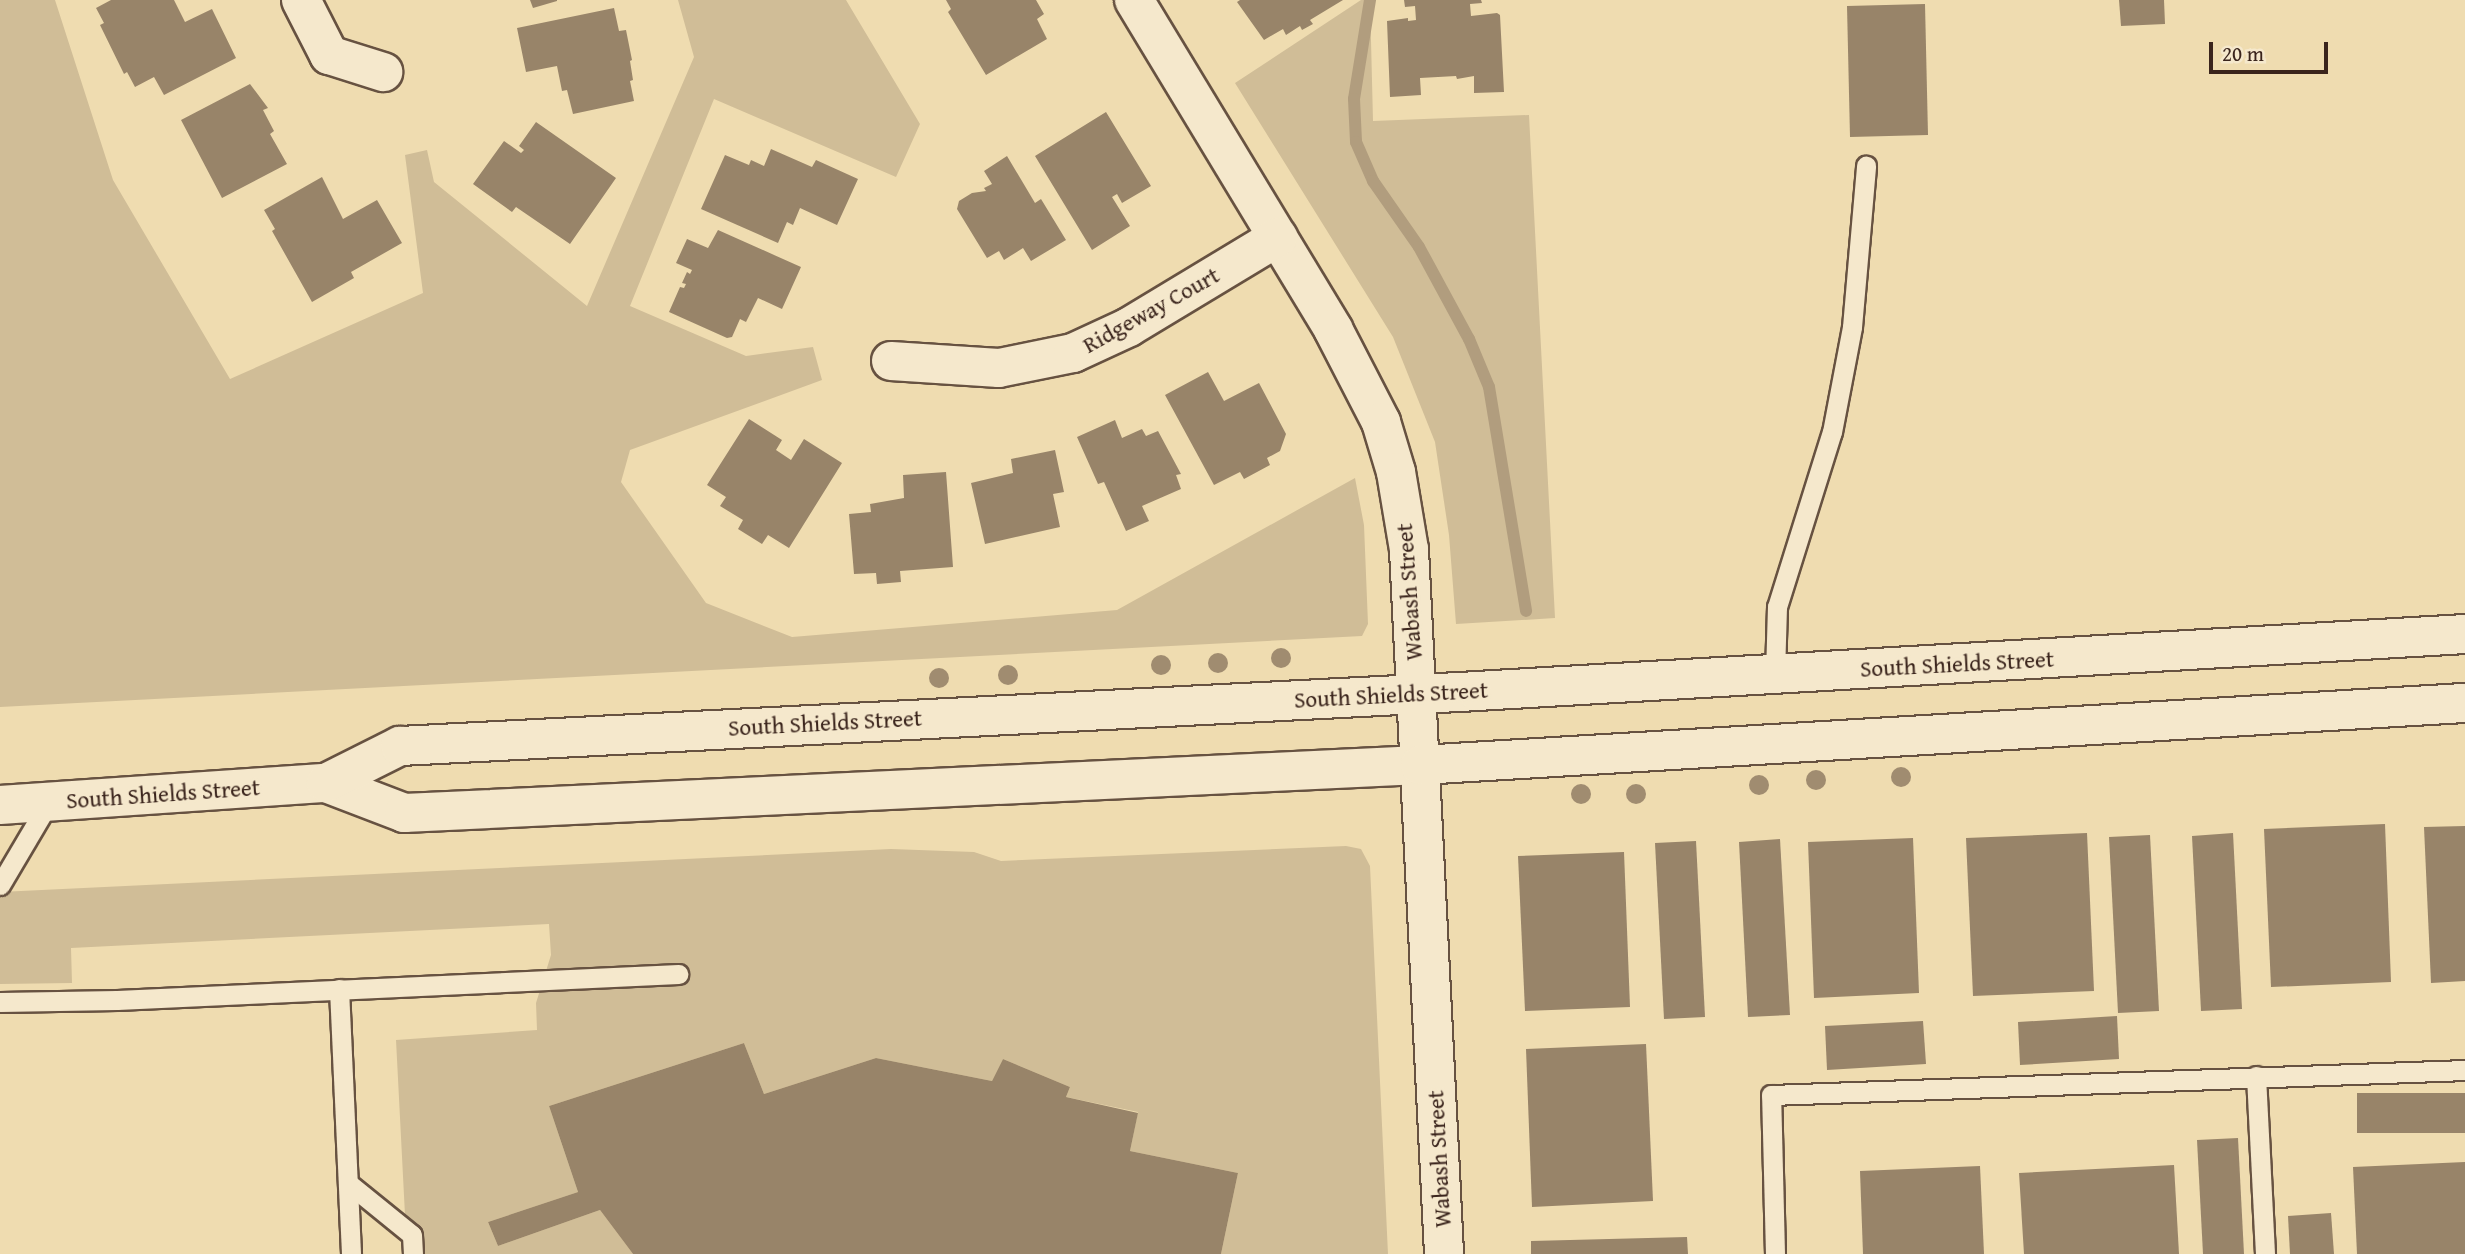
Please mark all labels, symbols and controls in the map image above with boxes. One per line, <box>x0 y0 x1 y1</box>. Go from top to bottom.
scale bar <box>2213 28 2332 72</box>
text: 20 m <box>2222 38 2264 69</box>
street label: Ridgeway Court <box>1078 261 1224 359</box>
street label: Wabash Street <box>1390 522 1428 662</box>
street label: South Shields Street <box>1859 645 2055 683</box>
street label: South Shields Street <box>1293 676 1489 714</box>
street label: South Shields Street <box>727 704 923 742</box>
street label: South Shields Street <box>65 773 261 815</box>
street label: Wabash Street <box>1422 1090 1456 1228</box>

